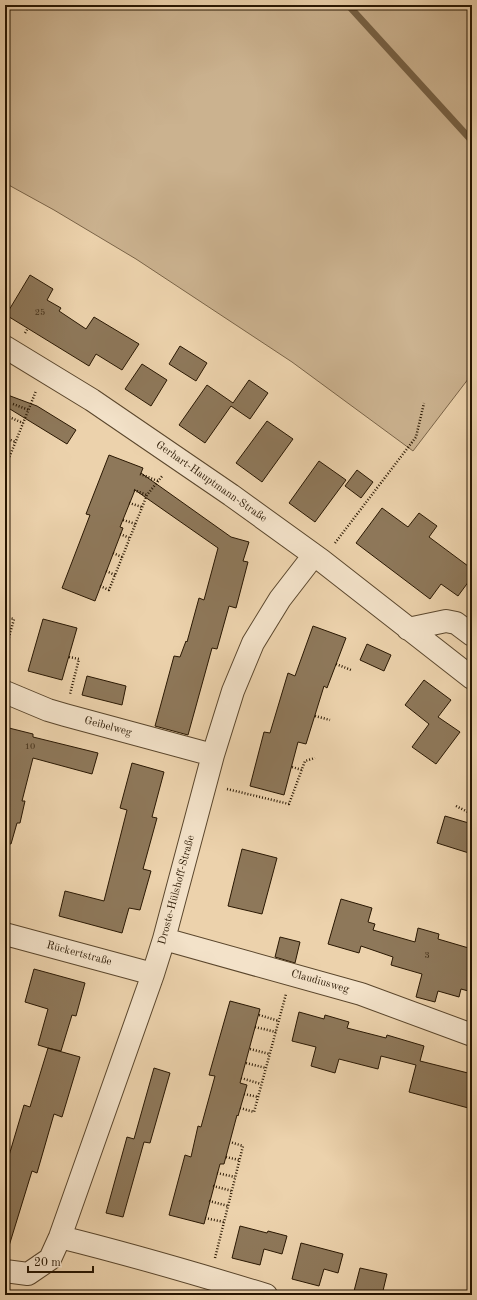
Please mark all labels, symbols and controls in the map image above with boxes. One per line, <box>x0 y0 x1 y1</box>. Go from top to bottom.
house number: 25 <box>35 308 45 317</box>
street label: Gerhart-Hauptmann-Straße <box>154 440 268 524</box>
street label: Geibelweg <box>83 715 133 739</box>
house number: 10 <box>25 742 35 751</box>
street label: Droste-Hülshoff-Straße <box>157 834 197 946</box>
street label: Rückertstraße <box>45 940 113 968</box>
house number: 3 <box>424 951 430 960</box>
street label: Claudiusweg <box>290 968 350 996</box>
scale bar <box>28 1248 93 1274</box>
text: 20 m <box>34 1257 61 1269</box>

